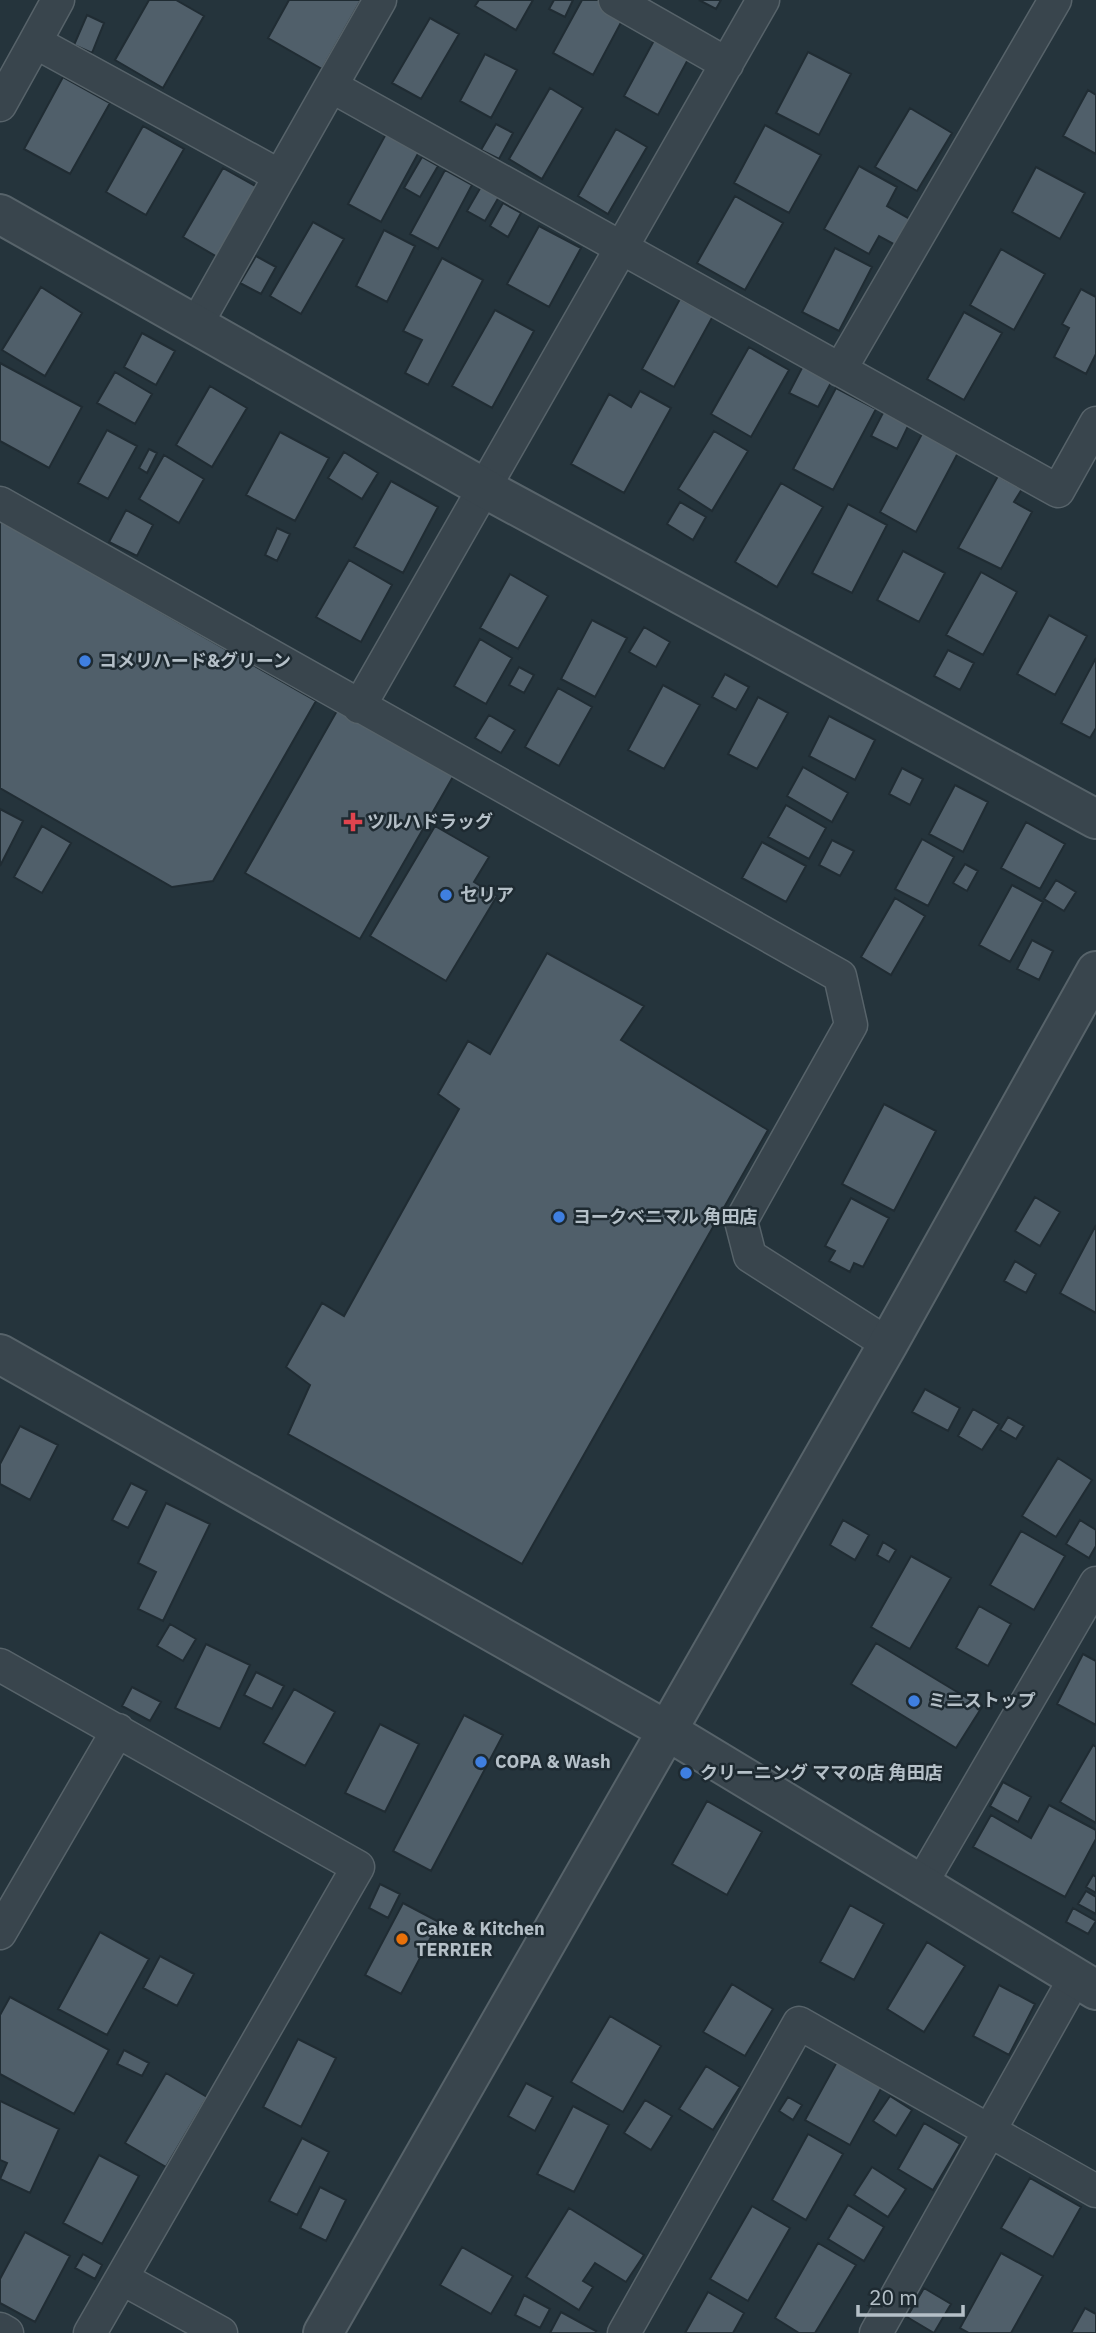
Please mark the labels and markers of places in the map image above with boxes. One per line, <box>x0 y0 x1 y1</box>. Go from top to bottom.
place label: コメリハード&グリーン <box>99 649 291 672</box>
marker: コメリハード&グリーン <box>77 653 93 669</box>
place label: ツルハドラッグ <box>367 810 493 833</box>
marker: ツルハドラッグ <box>345 814 361 830</box>
place label: セリア <box>460 883 514 906</box>
marker: セリア <box>438 887 454 903</box>
place label: ヨークベニマル 角田店 <box>573 1205 757 1228</box>
marker: ヨークベニマル 角田店 <box>551 1209 567 1225</box>
place label: ミニストップ <box>928 1689 1036 1712</box>
marker: ミニストップ <box>906 1693 922 1709</box>
place label: COPA & Wash <box>495 1750 611 1773</box>
marker: COPA & Wash <box>473 1754 489 1770</box>
place label: クリーニング ママの店 角田店 <box>700 1761 943 1784</box>
marker: クリーニング ママの店 角田店 <box>678 1765 694 1781</box>
place label: Cake & Kitchen TERRIER <box>416 1917 545 1961</box>
marker: Cake & Kitchen TERRIER <box>394 1931 410 1947</box>

